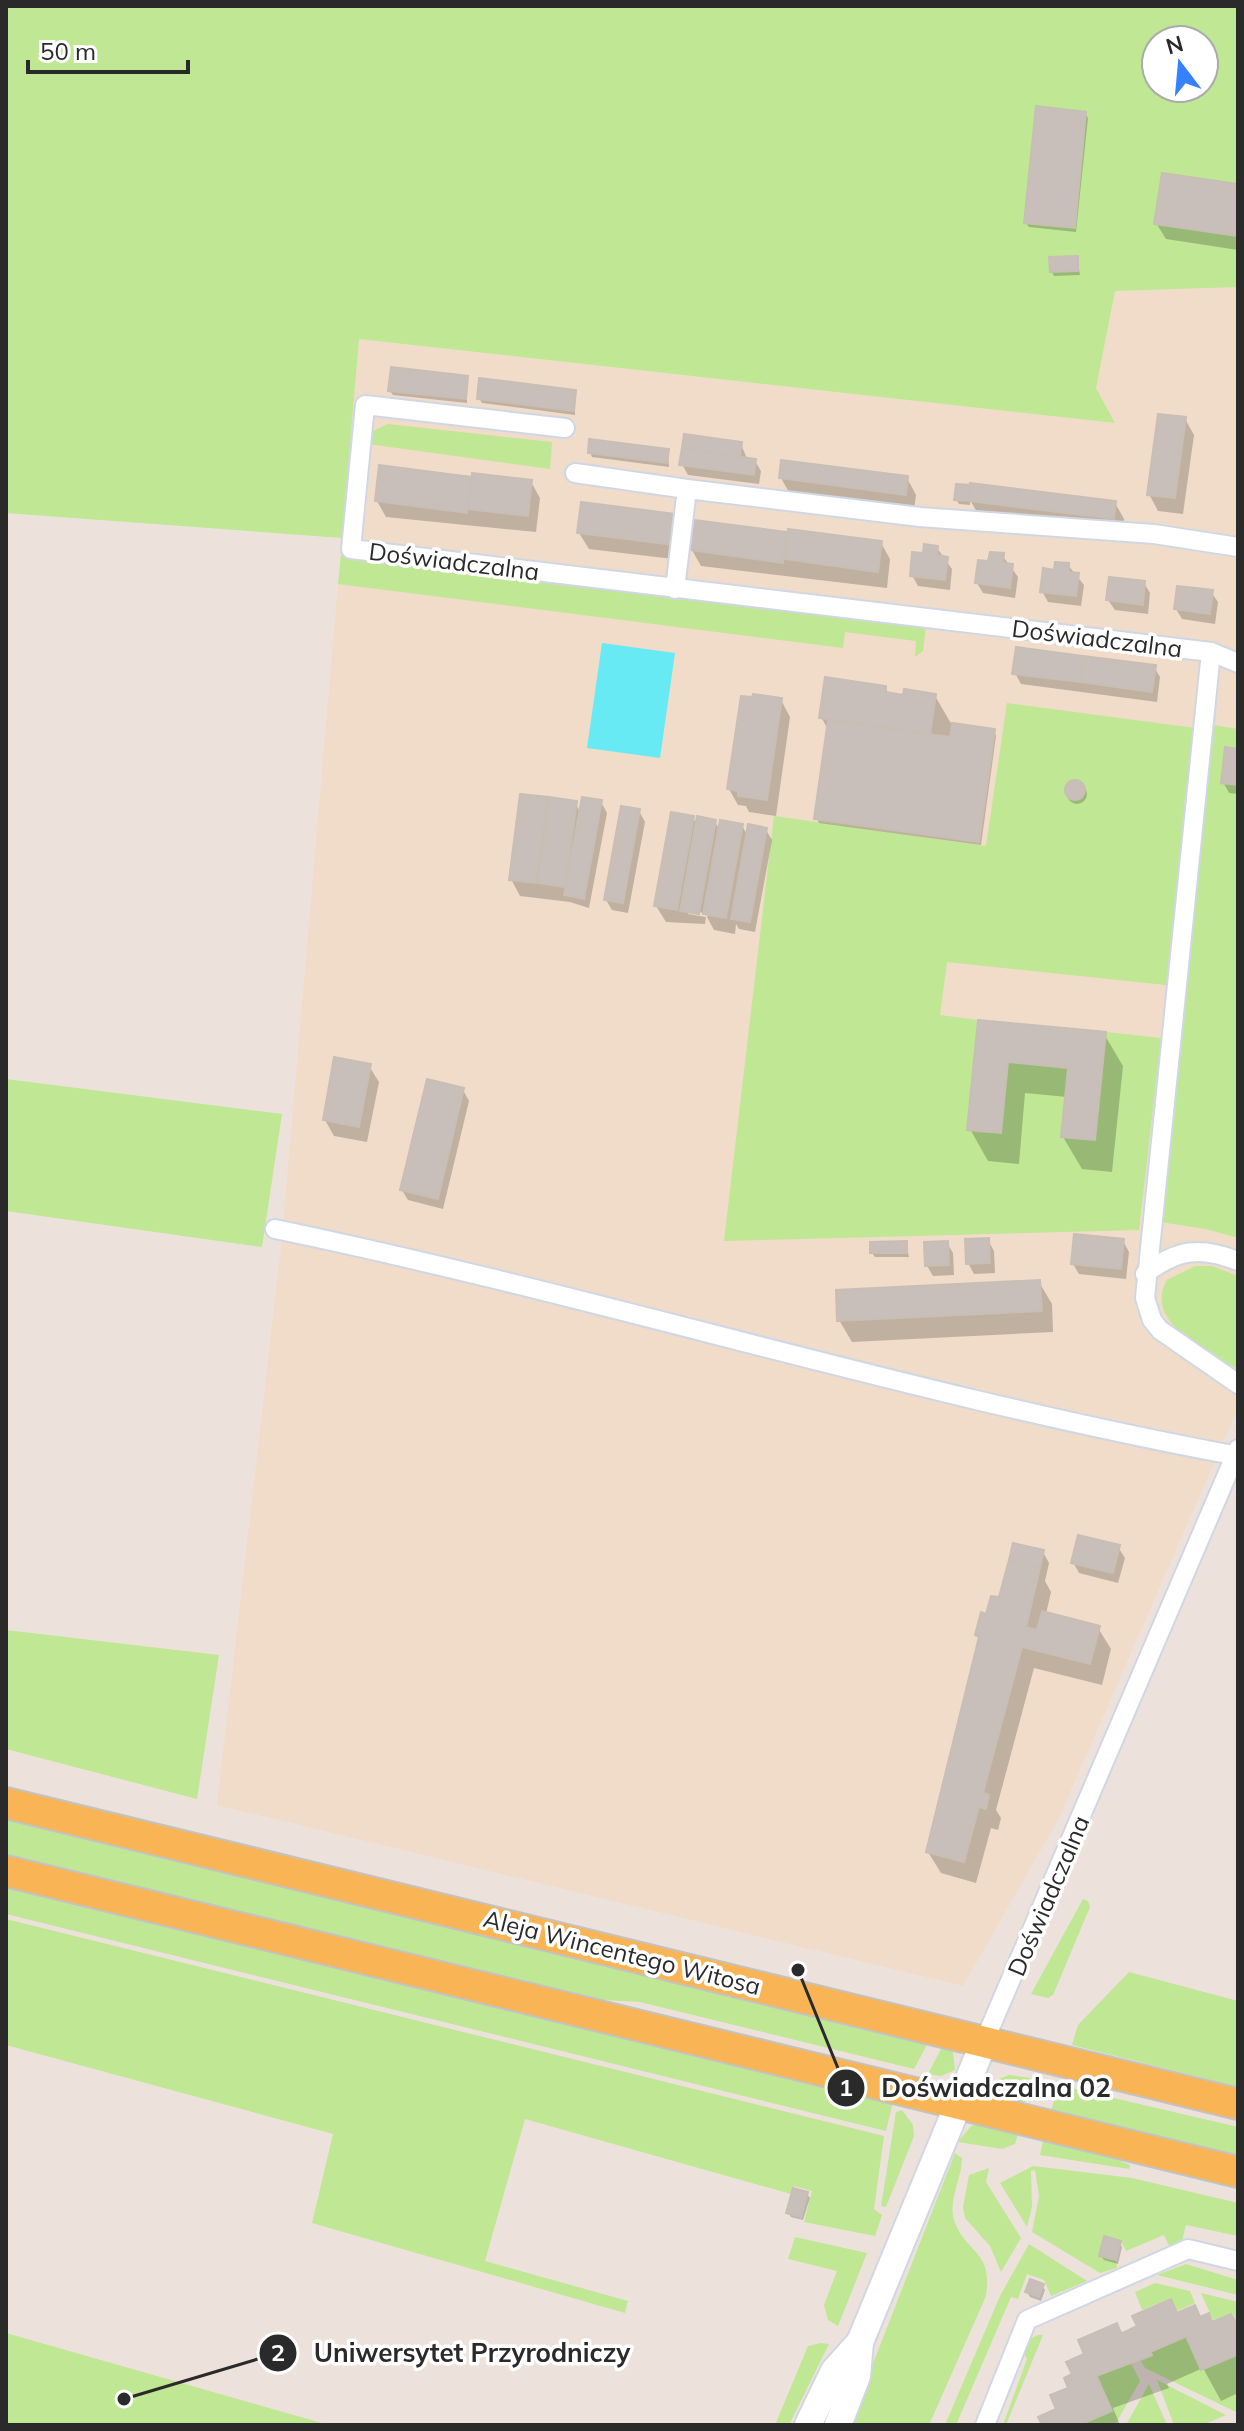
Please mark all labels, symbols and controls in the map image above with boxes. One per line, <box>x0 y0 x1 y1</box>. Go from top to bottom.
scale bar <box>28 24 188 74</box>
north arrow <box>1140 24 1220 104</box>
text: N <box>1163 29 1186 61</box>
text: 50 m <box>40 36 96 66</box>
street label: Doświadczalna <box>367 536 541 586</box>
street label: Doświadczalna <box>1010 613 1184 663</box>
street label: Doświadczalna <box>1001 1811 1095 1980</box>
street label: Aleja Wincentego Witosa <box>481 1903 764 2001</box>
callout: Doświadczalna 02 <box>826 2063 1127 2113</box>
text: Doświadczalna 02 <box>881 2071 1111 2104</box>
text: 1 <box>839 2072 853 2102</box>
callout: Uniwersytet Przyrodniczy <box>258 2328 647 2378</box>
text: Uniwersytet Przyrodniczy <box>314 2336 631 2369</box>
text: 2 <box>271 2337 285 2367</box>

